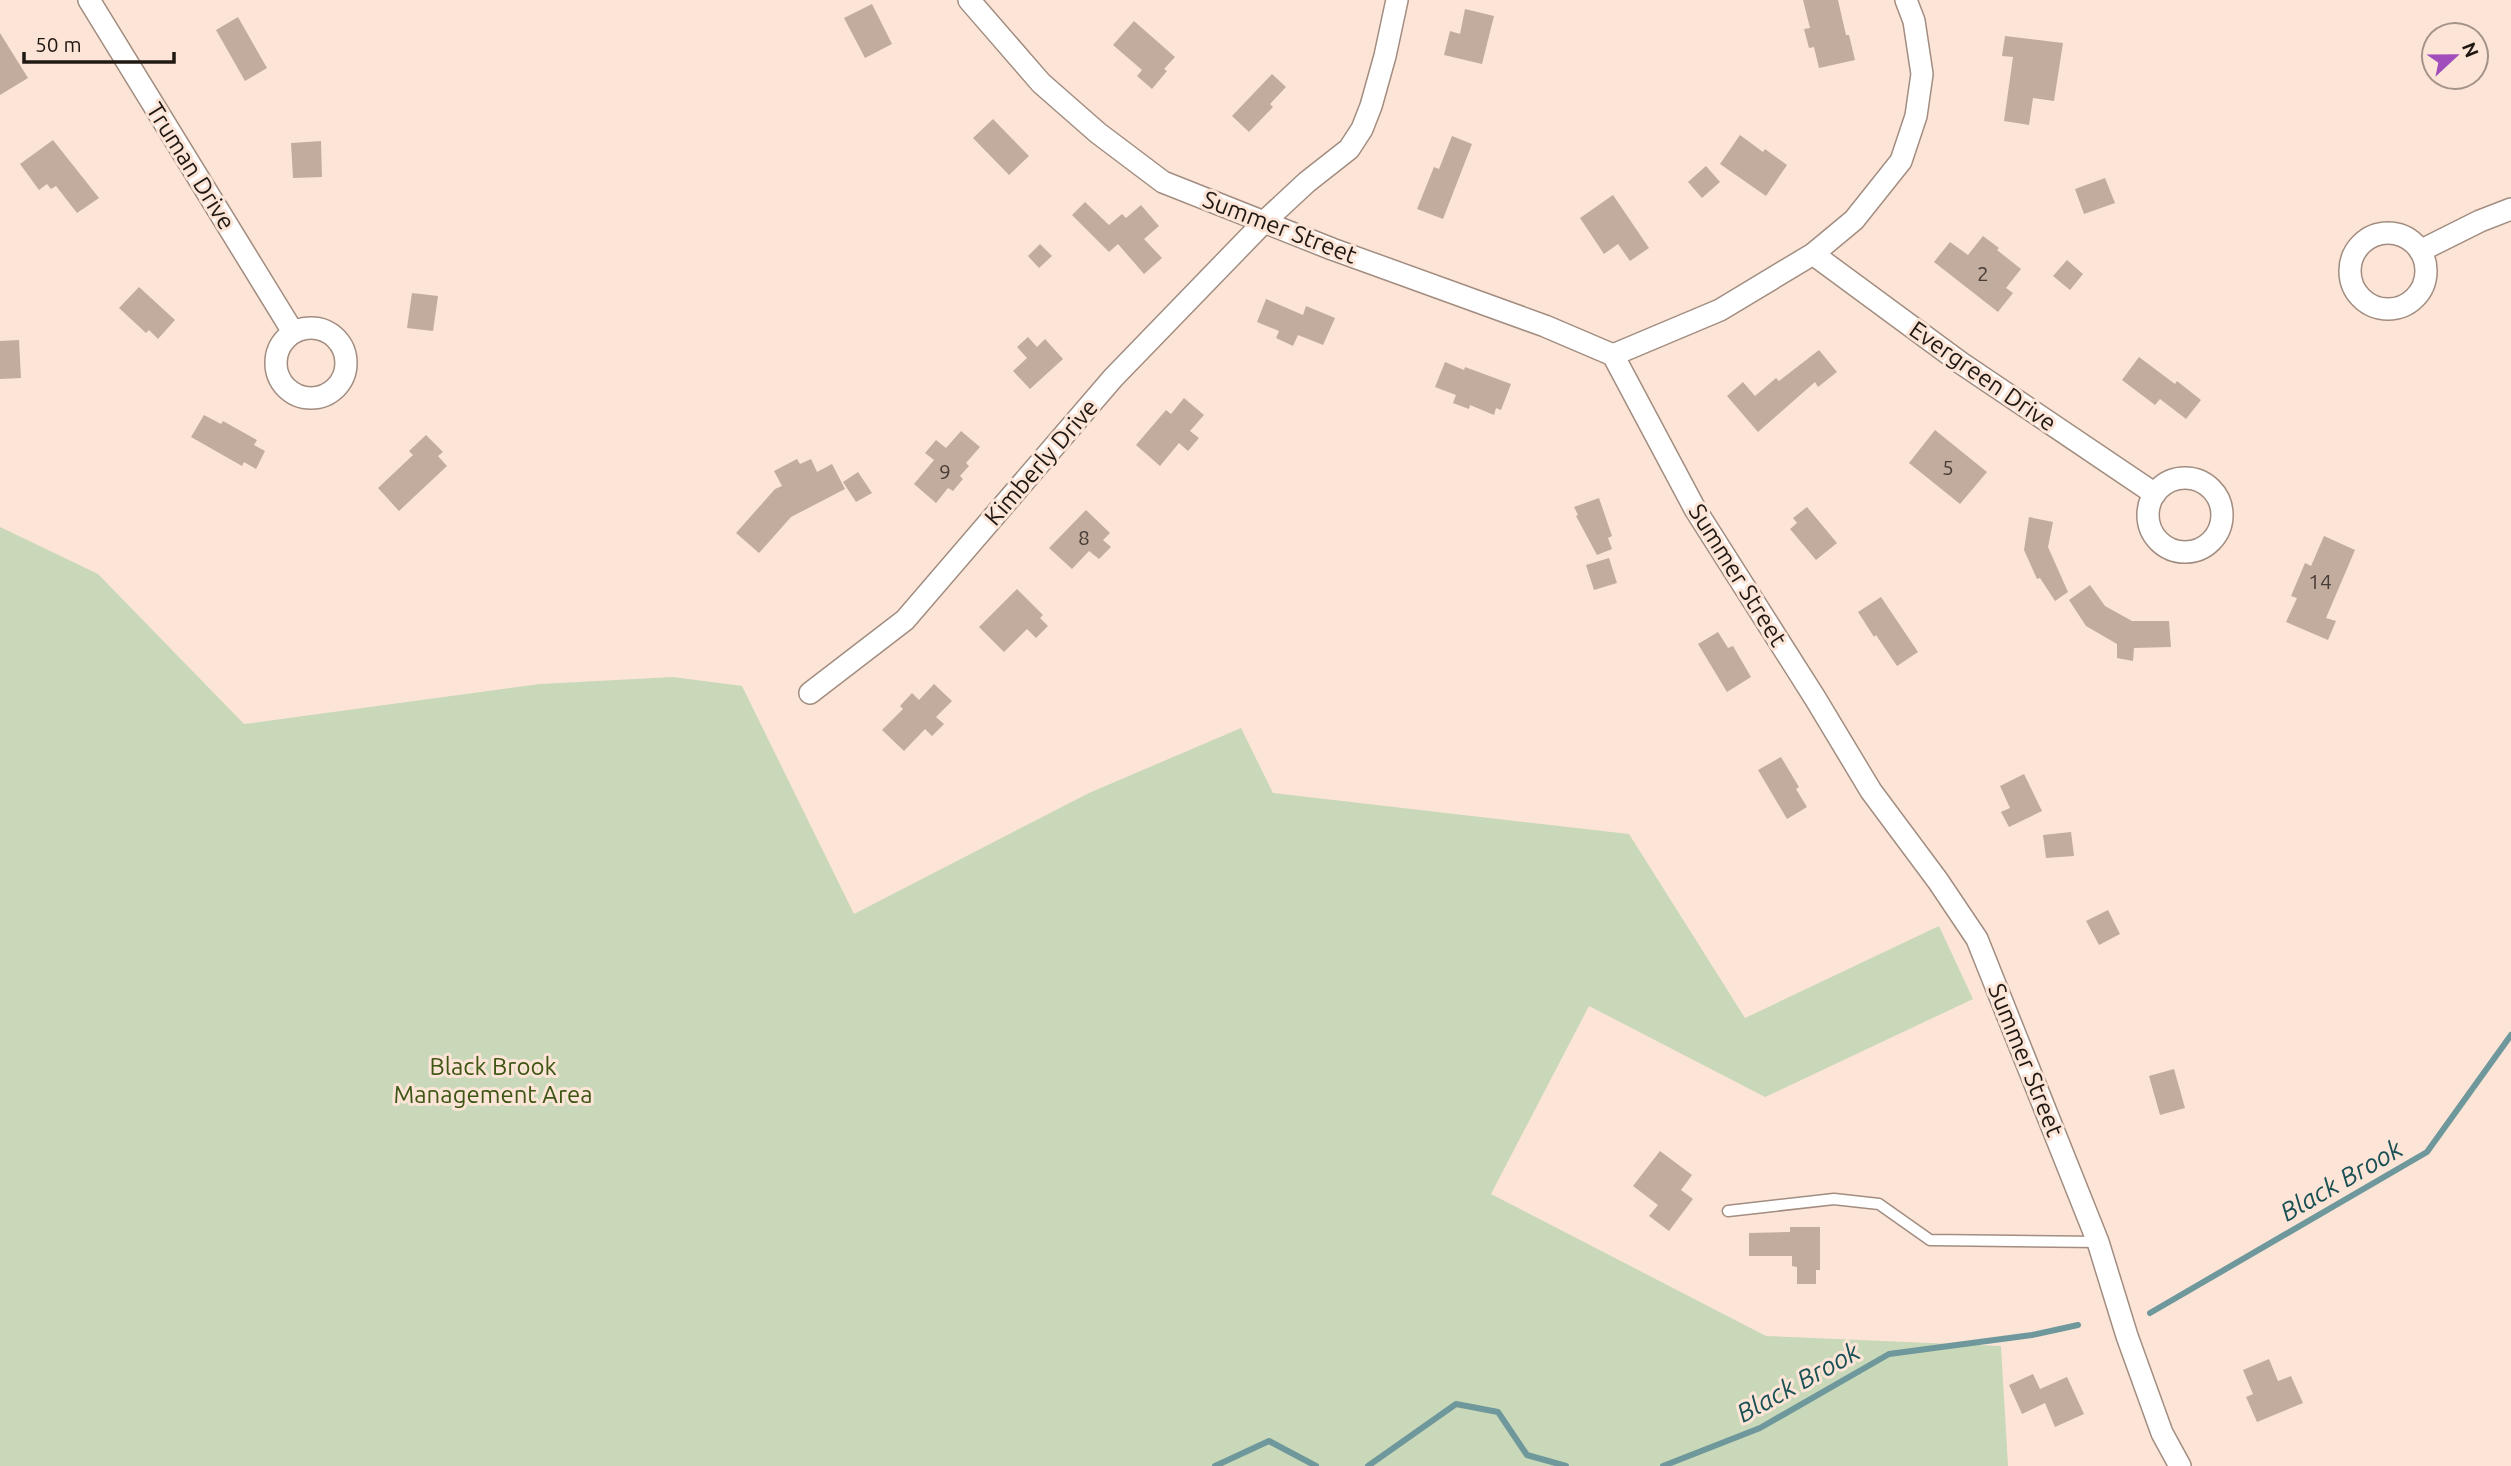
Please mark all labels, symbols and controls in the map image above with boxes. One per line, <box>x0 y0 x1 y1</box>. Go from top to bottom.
scale bar <box>24 21 175 65</box>
north arrow <box>2420 21 2490 91</box>
text: 50 m <box>35 32 82 56</box>
text: N <box>2458 39 2484 60</box>
street label: Truman Drive <box>141 98 241 234</box>
street label: Summer Street <box>1199 185 1361 269</box>
house number: 2 <box>1977 261 1989 285</box>
street label: Evergreen Drive <box>1905 315 2061 437</box>
street label: Kimberly Drive <box>979 393 1103 531</box>
house number: 5 <box>1942 455 1954 479</box>
house number: 9 <box>939 459 951 483</box>
street label: Summer Street <box>1683 499 1793 652</box>
house number: 8 <box>1078 525 1090 549</box>
house number: 14 <box>2308 569 2332 593</box>
street label: Summer Street <box>1983 980 2069 1141</box>
park label: Black Brook Management Area <box>393 1053 593 1108</box>
water label: Black Brook <box>2275 1133 2408 1227</box>
water label: Black Brook <box>1731 1336 1865 1428</box>

